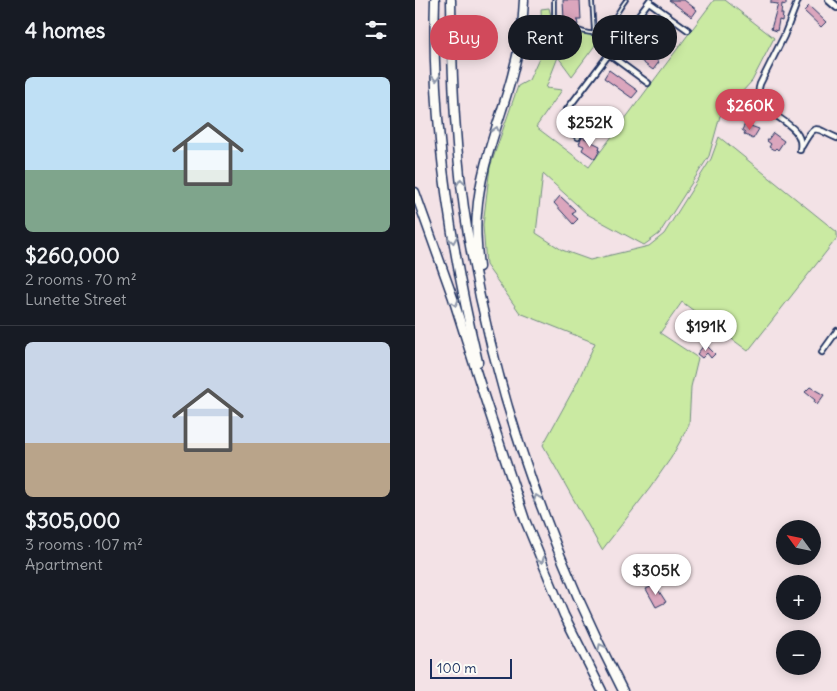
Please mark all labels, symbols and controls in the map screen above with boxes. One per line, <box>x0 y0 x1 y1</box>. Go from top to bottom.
chip: Buy <box>430 15 498 60</box>
chip: Rent <box>508 15 582 60</box>
chip: Filters <box>592 15 677 60</box>
icon: filters <box>362 16 390 44</box>
text: 4 homes <box>25 17 105 44</box>
one-way arrow <box>431 74 442 82</box>
pin: $260K <box>715 88 785 131</box>
text: $260K <box>726 95 774 115</box>
pin: $252K <box>555 106 625 148</box>
icon: home <box>163 109 253 199</box>
text: $252K <box>567 112 613 132</box>
one-way arrow <box>490 126 500 135</box>
one-way arrow <box>456 178 467 186</box>
one-way arrow <box>448 235 458 244</box>
text: $260,000 <box>25 242 120 269</box>
text: 2 rooms · 70 m² <box>25 269 137 289</box>
text: Lunette Street <box>25 289 127 309</box>
one-way arrow <box>449 299 459 307</box>
pin: $191K <box>671 310 741 352</box>
text: $191K <box>686 316 726 336</box>
icon: home <box>163 375 253 465</box>
one-way arrow <box>533 494 543 503</box>
text: $305,000 <box>25 507 120 534</box>
north arrow <box>776 520 821 565</box>
map controls <box>776 520 821 675</box>
text: 3 rooms · 107 m² <box>25 534 143 554</box>
text: Apartment <box>25 554 103 574</box>
pin: $305K <box>621 554 691 596</box>
one-way arrow <box>535 555 545 564</box>
text: $305K <box>632 560 680 580</box>
button: + <box>776 575 821 620</box>
button: − <box>776 630 821 675</box>
one-way arrow <box>597 644 607 653</box>
scale bar <box>430 656 513 679</box>
text: 100 m <box>437 659 477 677</box>

